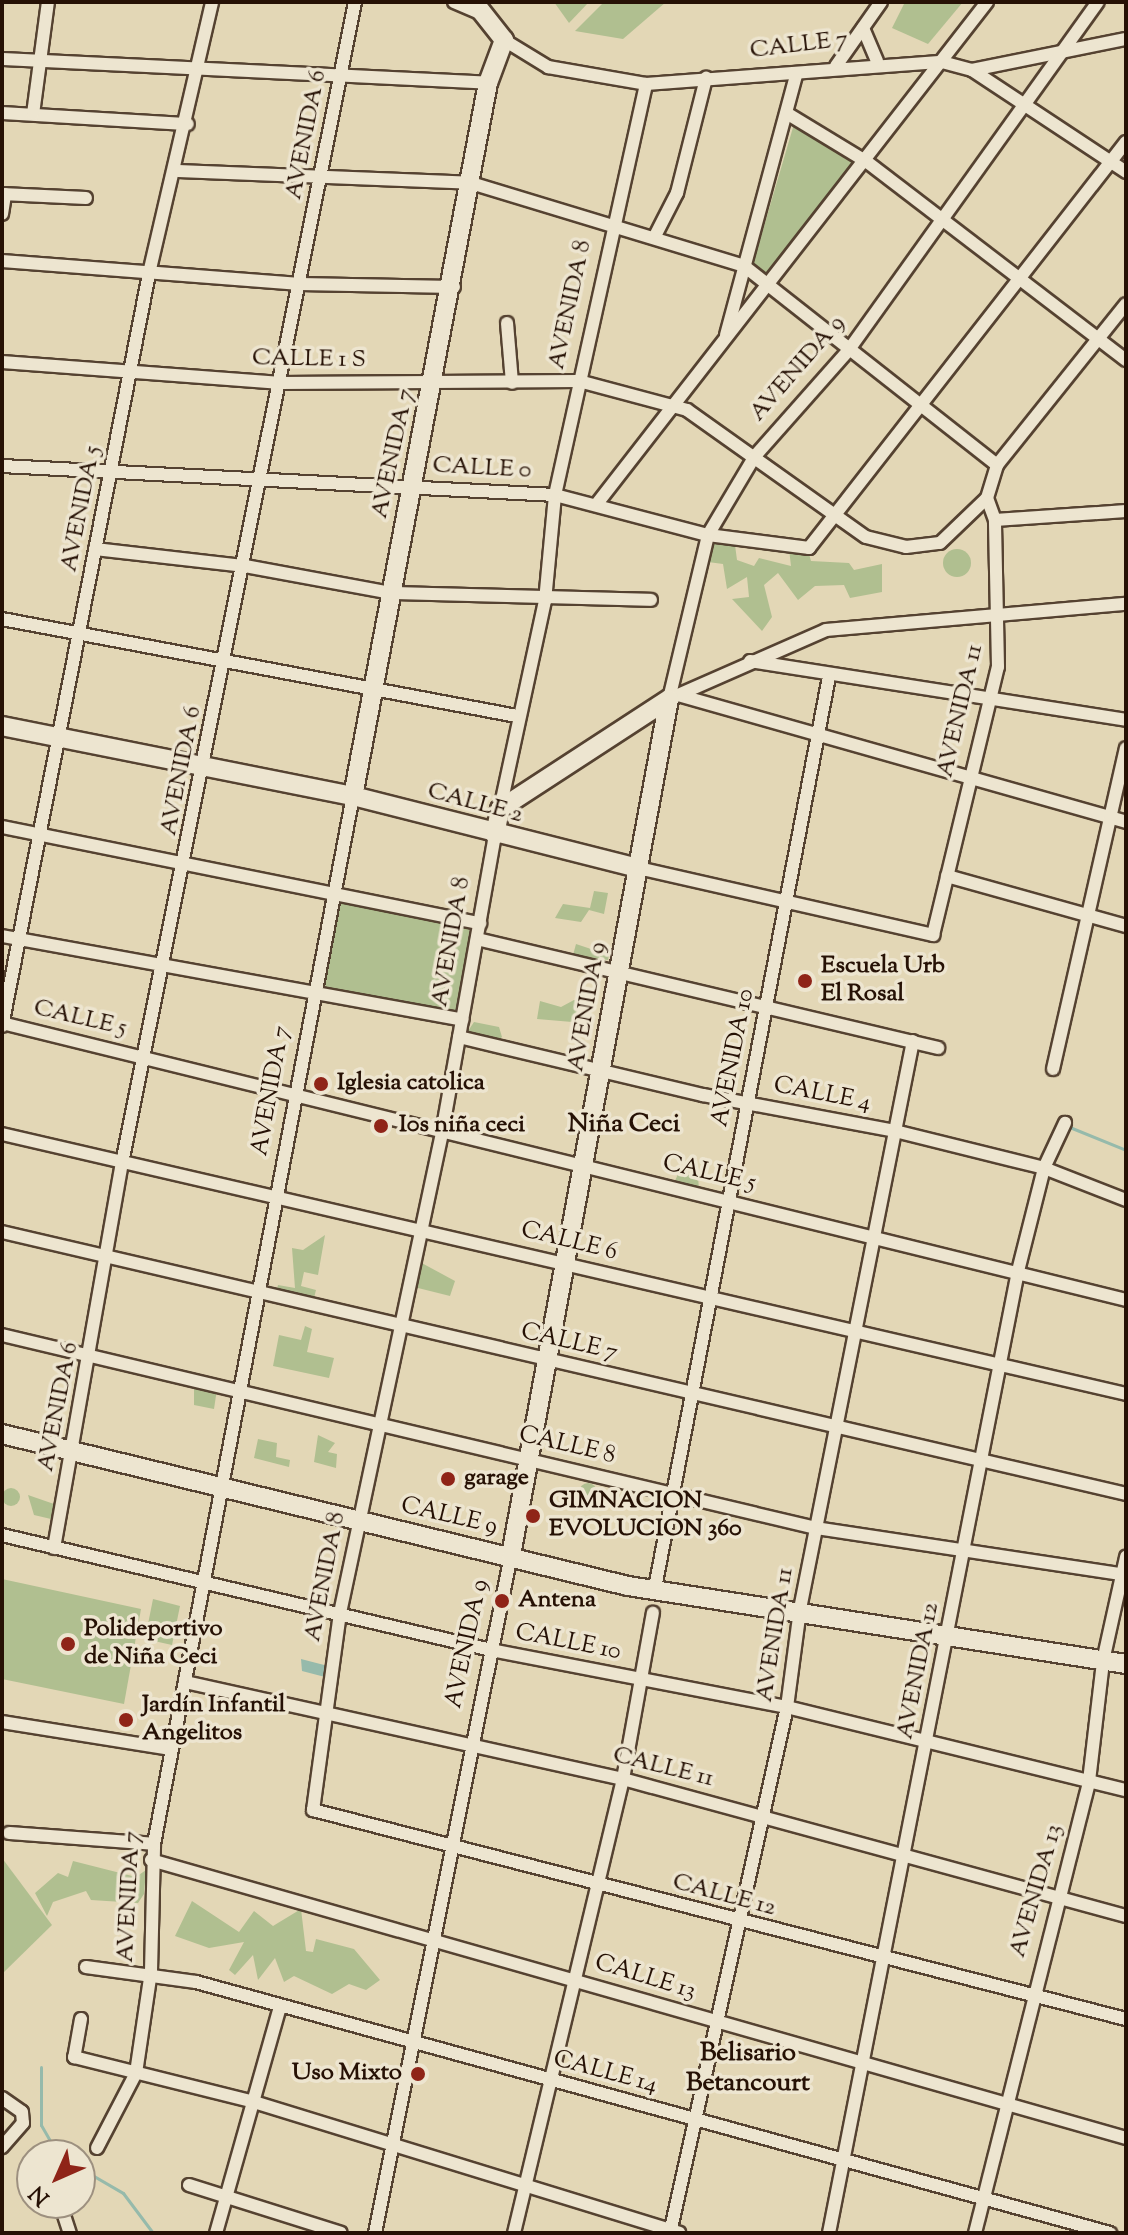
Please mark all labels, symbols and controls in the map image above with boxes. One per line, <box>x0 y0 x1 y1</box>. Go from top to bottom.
street label: CALLE 7 <box>748 26 850 66</box>
street label: AVENIDA 6 <box>280 68 334 202</box>
street label: AVENIDA 8 <box>543 238 599 372</box>
street label: AVENIDA 9 <box>744 310 852 428</box>
street label: CALLE 1 S <box>252 345 366 375</box>
street label: AVENIDA 7 <box>366 387 422 521</box>
street label: AVENIDA 5 <box>56 444 108 574</box>
street label: CALLE 0 <box>432 452 532 486</box>
street label: AVENIDA 11 <box>932 642 990 780</box>
street label: AVENIDA 6 <box>155 704 209 838</box>
street label: CALLE 2 <box>424 777 526 831</box>
street label: AVENIDA 8 <box>426 875 478 1009</box>
street label: AVENIDA 9 <box>562 940 614 1074</box>
place label: Escuela Urb El Rosal <box>821 953 945 1009</box>
marker: Escuela Urb El Rosal <box>796 972 814 990</box>
street label: AVENIDA 10 <box>707 987 761 1129</box>
street label: CALLE 5 <box>31 994 129 1044</box>
street label: AVENIDA 7 <box>246 1024 298 1158</box>
place label: Iglesia catolica <box>337 1070 485 1098</box>
street label: CALLE 4 <box>771 1071 873 1119</box>
marker: Iglesia catolica <box>312 1075 330 1093</box>
district label: Niña Ceci <box>568 1109 680 1141</box>
place label: I0s niña ceci <box>399 1112 525 1140</box>
marker: I0s niña ceci <box>370 1115 392 1137</box>
street label: CALLE 5 <box>660 1149 758 1199</box>
street label: CALLE 6 <box>518 1216 620 1268</box>
street label: CALLE 7 <box>518 1318 620 1368</box>
street label: AVENIDA 6 <box>32 1340 86 1474</box>
street label: CALLE 8 <box>516 1421 618 1471</box>
place label: garage <box>464 1465 529 1493</box>
marker: garage <box>439 1470 457 1488</box>
place label: GIMNACION EVOLUCION 360 <box>549 1488 742 1544</box>
street label: CALLE 9 <box>398 1492 500 1542</box>
marker: GIMNACION EVOLUCION 360 <box>524 1507 542 1525</box>
street label: AVENIDA 8 <box>299 1510 353 1644</box>
street label: AVENIDA 11 <box>751 1566 801 1704</box>
street label: AVENIDA 9 <box>440 1577 496 1711</box>
place label: Antena <box>518 1587 596 1615</box>
marker: Antena <box>493 1592 511 1610</box>
street label: AVENIDA 12 <box>892 1600 946 1742</box>
place label: Polideportivo de Niña Ceci <box>84 1616 223 1672</box>
street label: CALLE 10 <box>513 1619 623 1667</box>
marker: Polideportivo de Niña Ceci <box>59 1635 77 1653</box>
place label: Jardín Infantil Angelitos <box>142 1692 285 1748</box>
marker: Jardín Infantil Angelitos <box>117 1711 135 1729</box>
street label: CALLE 11 <box>610 1742 716 1794</box>
street label: AVENIDA 13 <box>1004 1821 1070 1961</box>
street label: AVENIDA 7 <box>112 1831 148 1963</box>
street label: CALLE 12 <box>669 1868 779 1924</box>
street label: CALLE 13 <box>591 1949 699 2007</box>
district label: Belisario Betancourt <box>686 2038 810 2100</box>
street label: CALLE 14 <box>550 2045 660 2101</box>
place label: Uso Mixto <box>292 2060 402 2088</box>
marker: Uso Mixto <box>409 2065 427 2083</box>
north arrow <box>16 2139 96 2219</box>
text: N <box>23 2177 58 2212</box>

